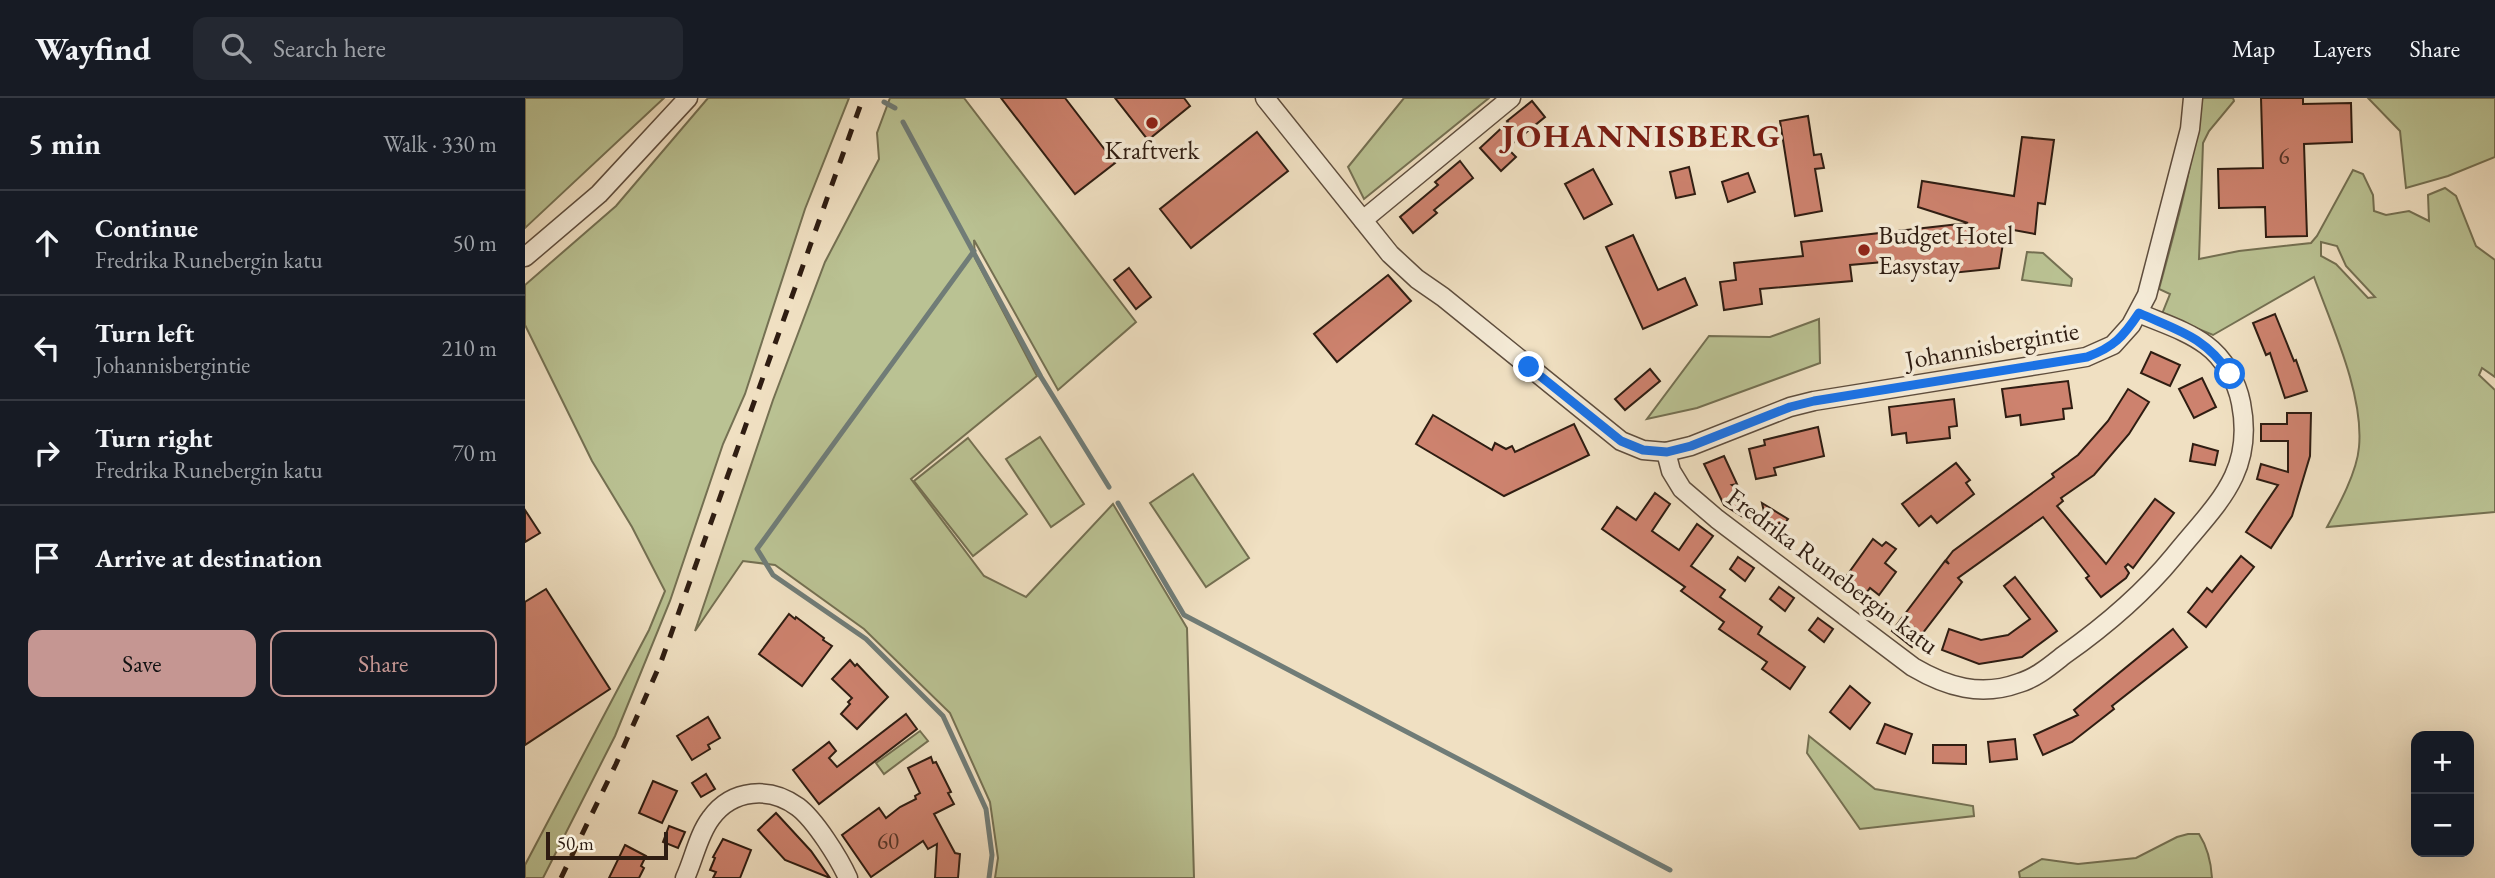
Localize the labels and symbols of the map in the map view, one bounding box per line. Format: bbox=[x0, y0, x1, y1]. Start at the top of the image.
district label: JOHANNISBERG bbox=[1499, 114, 1782, 157]
marker: Kraftverk bbox=[1144, 115, 1160, 131]
place label: Kraftverk bbox=[1105, 133, 1200, 167]
house number: 6 bbox=[2278, 141, 2290, 171]
place label: Budget Hotel Easystay bbox=[1878, 218, 2013, 282]
marker: Budget Hotel Easystay bbox=[1856, 242, 1872, 258]
street label: Johannisbergintie bbox=[1901, 313, 2081, 377]
route end bbox=[1513, 351, 1544, 382]
route start bbox=[2214, 358, 2245, 389]
street label: Fredrika Runebergin katu bbox=[1720, 480, 1946, 662]
house number: 60 bbox=[877, 826, 899, 856]
scale bar bbox=[546, 829, 669, 861]

